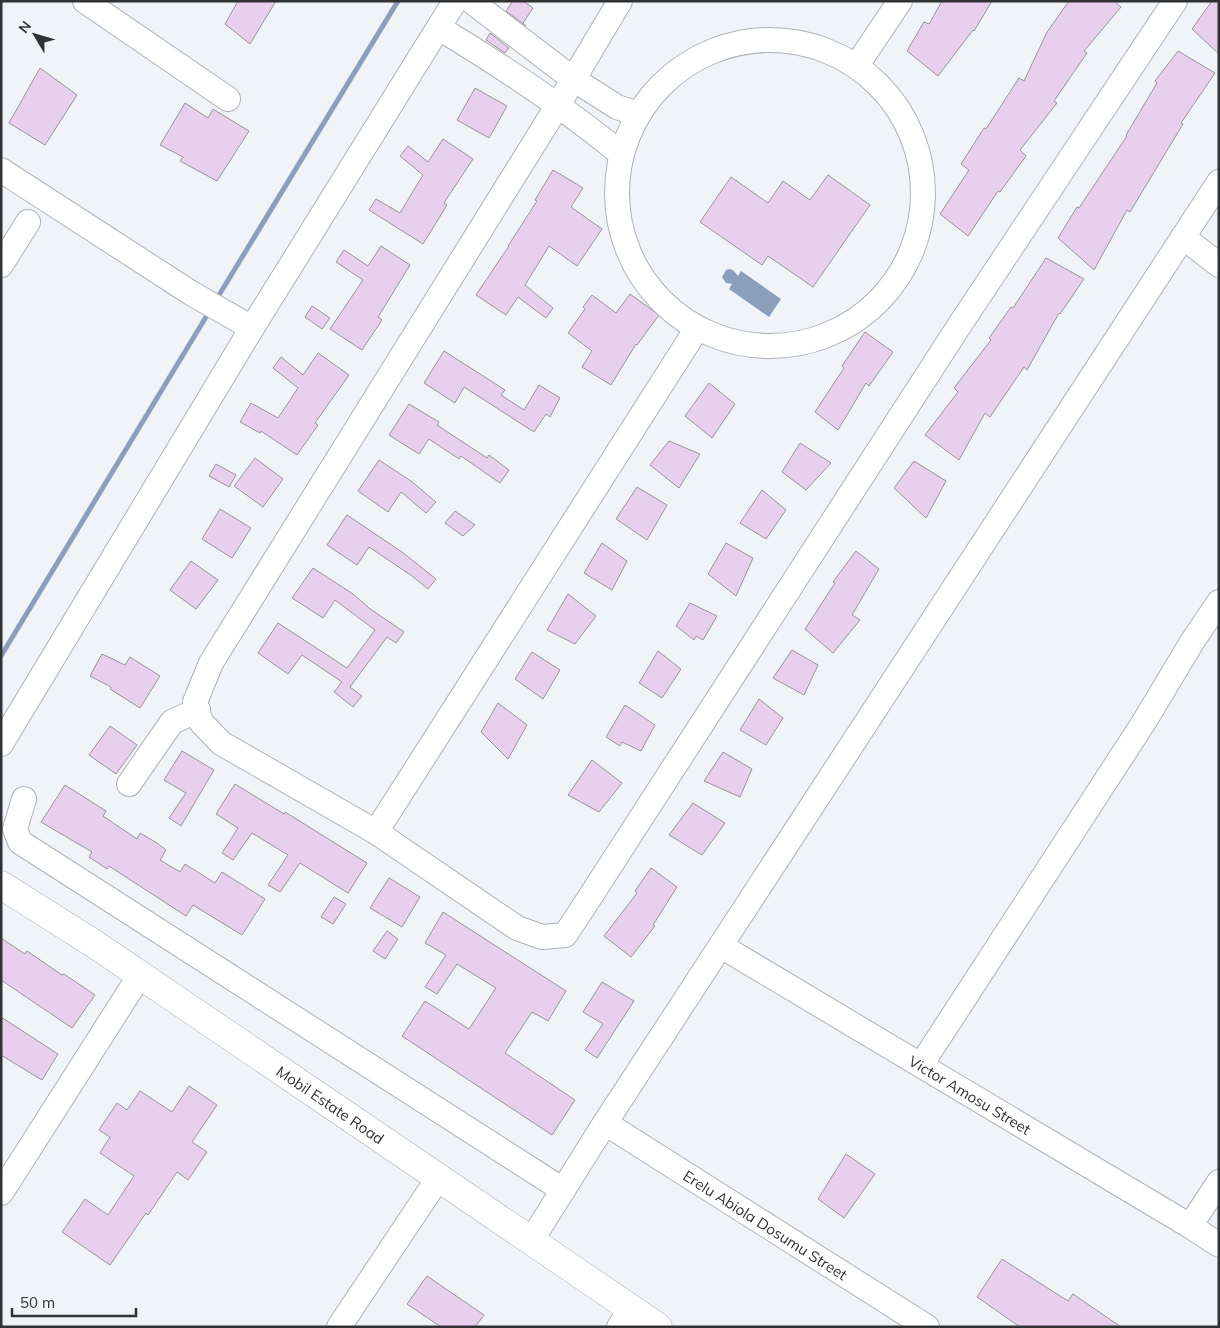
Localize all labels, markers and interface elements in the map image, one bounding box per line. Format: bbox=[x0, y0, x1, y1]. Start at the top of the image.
north arrow bbox=[10, 10, 60, 60]
text: N bbox=[14, 17, 35, 37]
street label: Victor Amosu Street bbox=[905, 1051, 1035, 1138]
street label: Mobil Estate Road bbox=[273, 1061, 388, 1148]
street label: Erelu Abiola Dosumu Street bbox=[680, 1166, 851, 1284]
scale bar bbox=[12, 1286, 136, 1318]
text: 50 m bbox=[20, 1293, 55, 1312]

